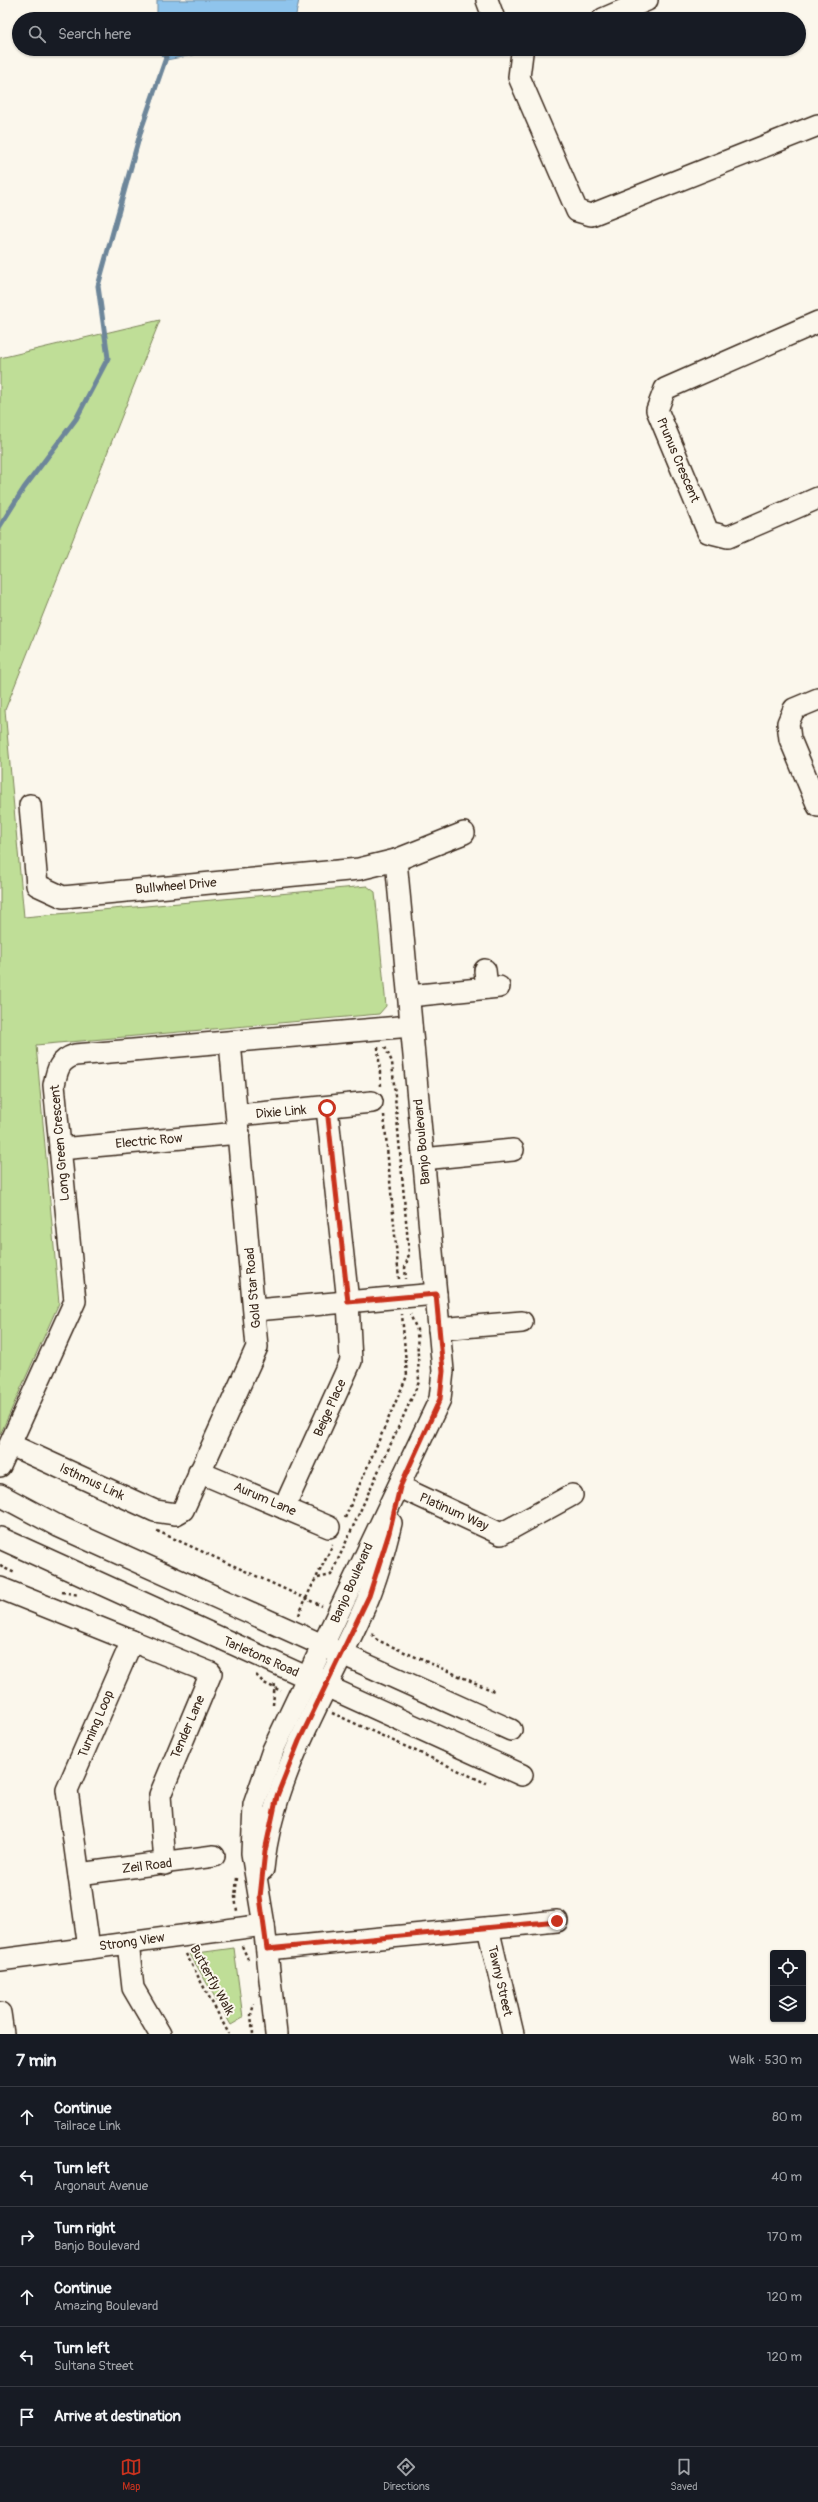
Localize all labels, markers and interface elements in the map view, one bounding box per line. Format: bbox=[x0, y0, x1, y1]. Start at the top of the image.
search box bbox=[12, 12, 806, 56]
icon: search bbox=[26, 23, 48, 45]
text: Search here bbox=[58, 25, 131, 44]
street label: Prunus Crescent bbox=[653, 415, 703, 505]
street label: Bullwheel Drive bbox=[135, 874, 218, 898]
street label: Long Green Crescent bbox=[47, 1084, 73, 1202]
street label: Banjo Boulevard bbox=[410, 1098, 434, 1186]
route start bbox=[318, 1099, 336, 1117]
street label: Dixie Link bbox=[255, 1102, 308, 1122]
street label: Electric Row bbox=[115, 1130, 184, 1152]
street label: Gold Star Road bbox=[241, 1247, 265, 1329]
street label: Beige Place bbox=[310, 1376, 350, 1439]
street label: Isthmus Link bbox=[57, 1460, 128, 1504]
street label: Aurum Lane bbox=[231, 1479, 299, 1520]
street label: Platinum Way bbox=[417, 1490, 491, 1535]
street label: Banjo Boulevard bbox=[327, 1540, 377, 1626]
street label: Tarletons Road bbox=[221, 1633, 301, 1681]
street label: Turning Loop bbox=[75, 1688, 117, 1760]
street label: Tender Lane bbox=[168, 1692, 209, 1761]
street label: Zeil Road bbox=[121, 1855, 173, 1877]
route end bbox=[548, 1912, 566, 1930]
street label: Strong View bbox=[98, 1929, 166, 1955]
street label: Butterfly Walk bbox=[186, 1942, 238, 2018]
street label: Tawny Street bbox=[484, 1944, 516, 2019]
map controls bbox=[770, 1950, 806, 2022]
button: locate bbox=[770, 1950, 806, 1986]
button: layers bbox=[770, 1986, 806, 2022]
text: 7 min bbox=[16, 2050, 56, 2071]
text: Walk · 530 m bbox=[729, 2052, 802, 2068]
text: Continue bbox=[54, 2099, 112, 2118]
icon: ahead bbox=[16, 2106, 38, 2128]
text: 80 m bbox=[772, 2109, 802, 2125]
text: Tailrace Link bbox=[54, 2118, 121, 2134]
text: Turn left bbox=[54, 2159, 110, 2178]
icon: left bbox=[16, 2166, 38, 2188]
text: 40 m bbox=[771, 2169, 802, 2185]
text: Argonaut Avenue bbox=[54, 2178, 148, 2194]
text: Turn right bbox=[54, 2219, 115, 2238]
icon: right bbox=[16, 2226, 38, 2248]
text: 170 m bbox=[767, 2229, 802, 2245]
text: Banjo Boulevard bbox=[54, 2238, 140, 2254]
text: Continue bbox=[54, 2279, 112, 2298]
icon: ahead bbox=[16, 2286, 38, 2308]
text: 120 m bbox=[766, 2289, 802, 2305]
text: Amazing Boulevard bbox=[54, 2298, 158, 2314]
text: Turn left bbox=[54, 2339, 110, 2358]
icon: left bbox=[16, 2346, 38, 2368]
text: 120 m bbox=[766, 2349, 802, 2365]
text: Sultana Street bbox=[54, 2358, 134, 2374]
icon: arrive bbox=[16, 2406, 38, 2428]
text: Arrive at destination bbox=[54, 2407, 181, 2426]
tab: Map bbox=[120, 2456, 142, 2493]
tab: Directions bbox=[383, 2456, 430, 2493]
tab: Saved bbox=[670, 2456, 698, 2493]

